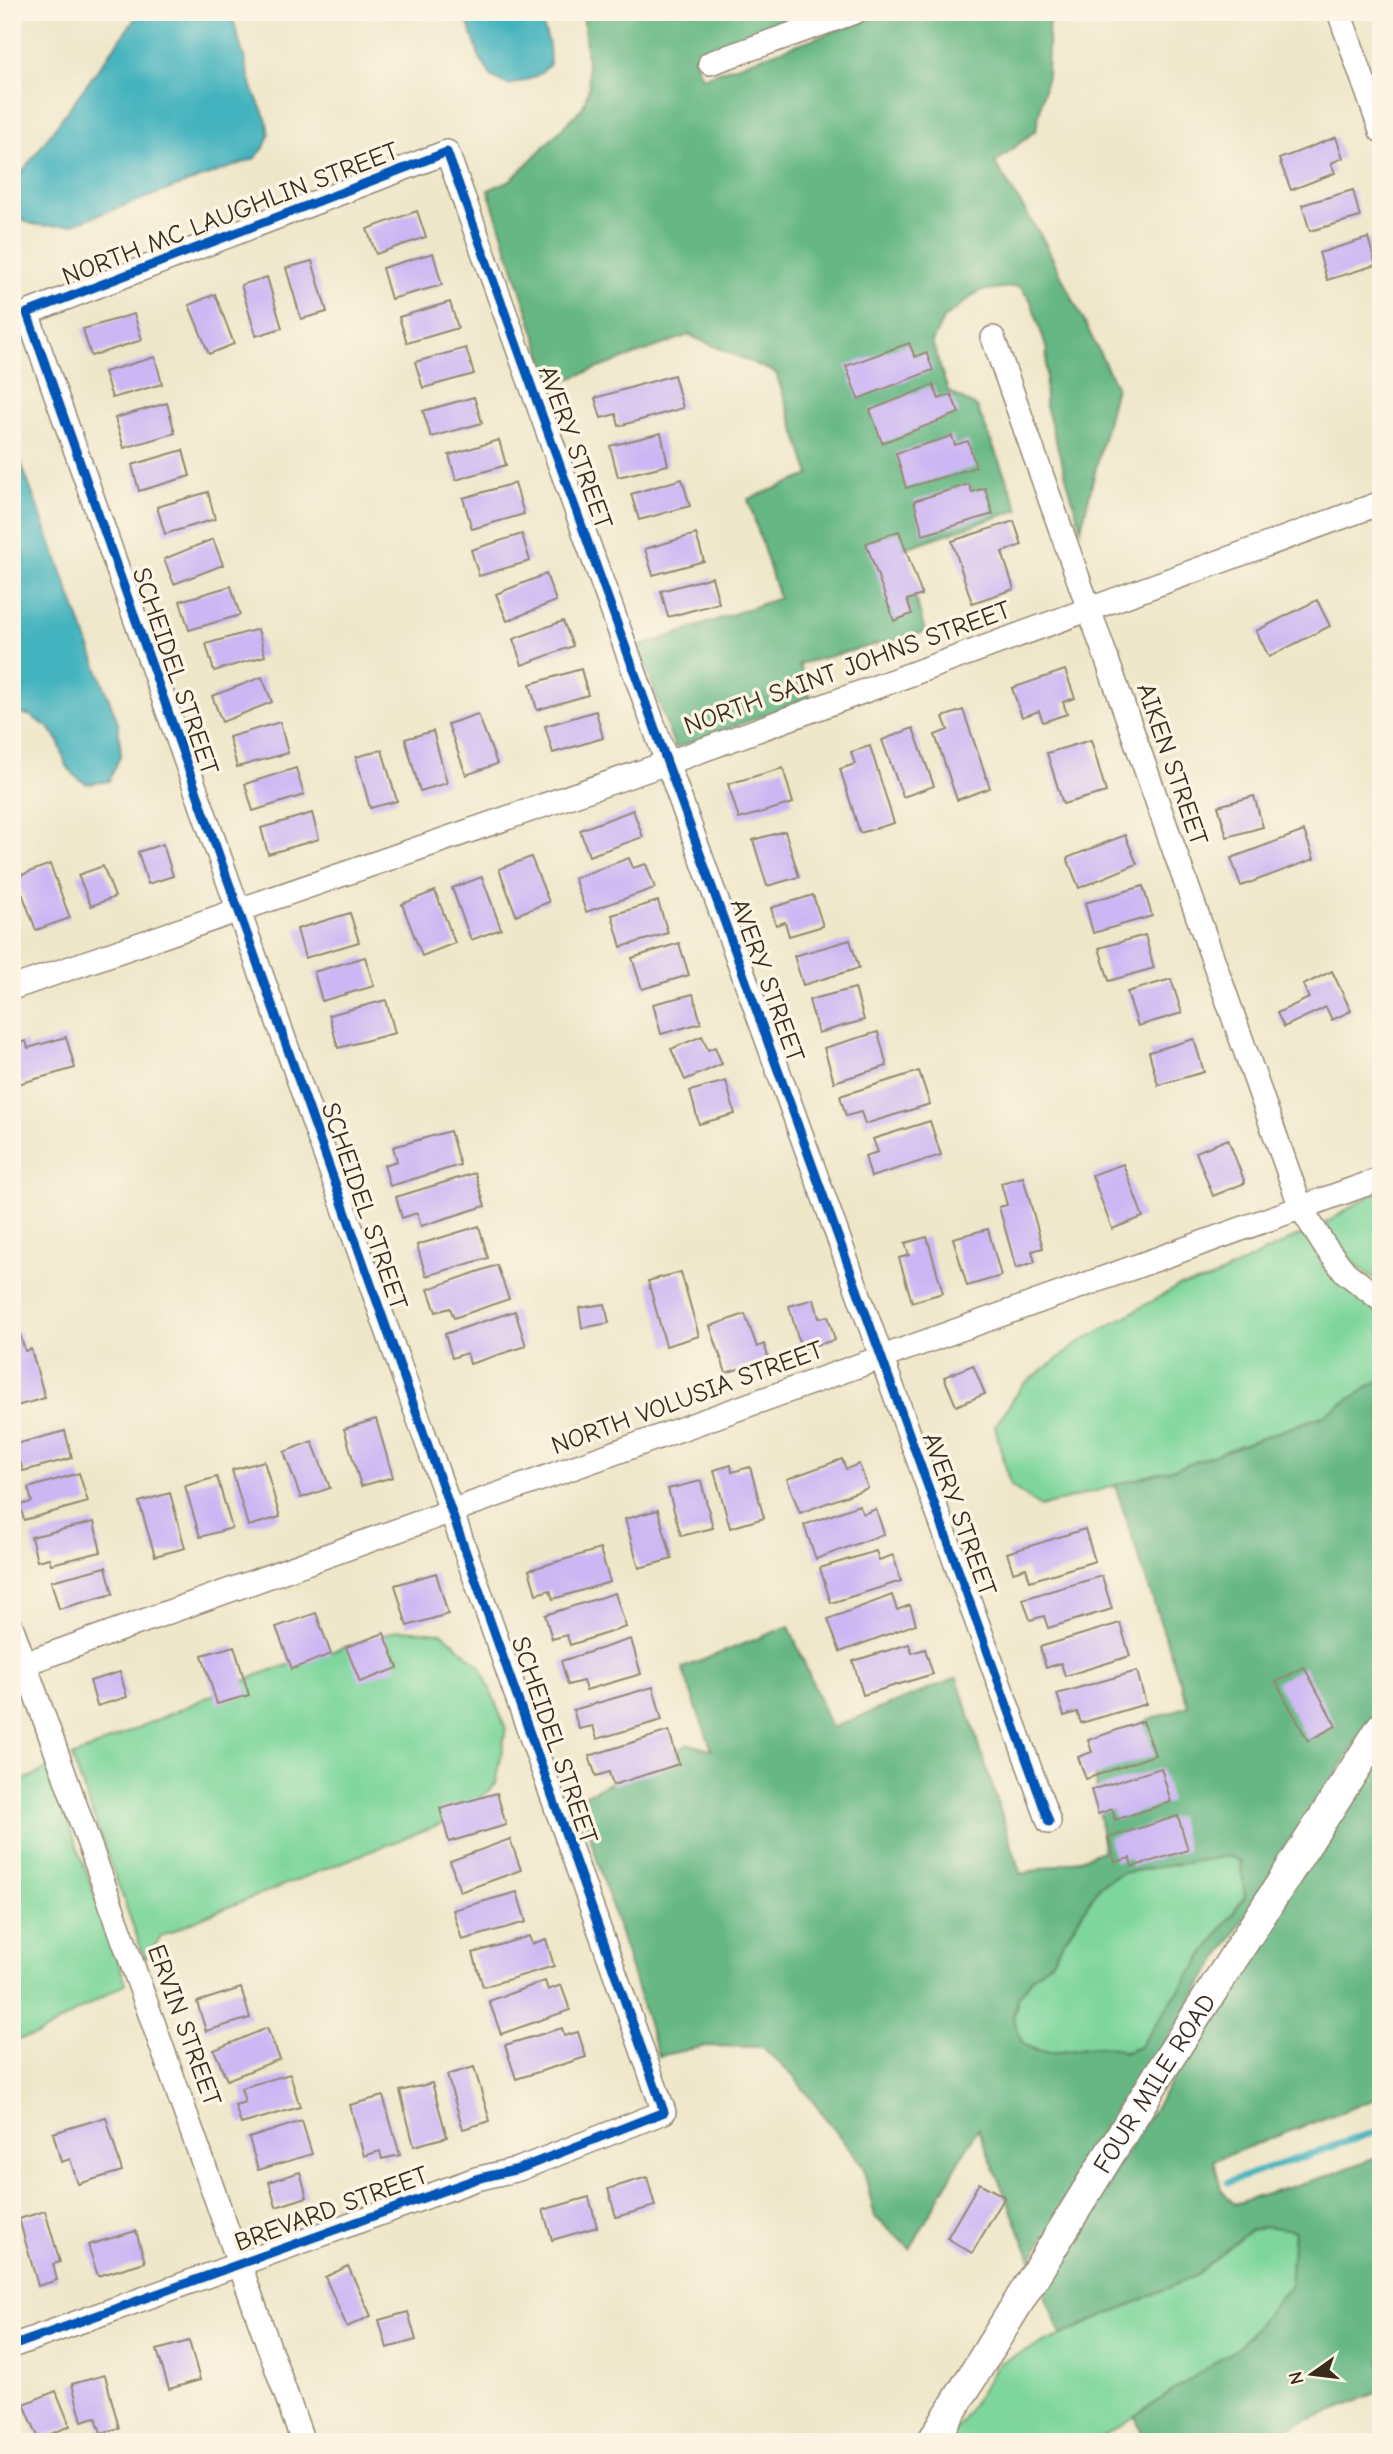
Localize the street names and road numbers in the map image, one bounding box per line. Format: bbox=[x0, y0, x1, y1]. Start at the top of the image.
street label: NORTH MC LAUGHLIN STREET bbox=[58, 136, 403, 292]
street label: AVERY STREET bbox=[532, 362, 619, 533]
street label: SCHEIDEL STREET bbox=[126, 564, 225, 779]
street label: NORTH SAINT JOHNS STREET bbox=[680, 595, 1015, 741]
street label: AIKEN STREET bbox=[1130, 679, 1214, 850]
street label: AVERY STREET bbox=[724, 895, 811, 1066]
street label: SCHEIDEL STREET bbox=[315, 1099, 414, 1314]
street label: NORTH VOLUSIA STREET bbox=[547, 1335, 828, 1461]
street label: AVERY STREET bbox=[916, 1429, 1003, 1600]
street label: SCHEIDEL STREET bbox=[505, 1633, 604, 1848]
street label: ERVIN STREET bbox=[141, 1941, 227, 2110]
street label: FOUR MILE ROAD bbox=[1087, 1988, 1222, 2179]
street label: BREVARD STREET bbox=[231, 2160, 433, 2258]

